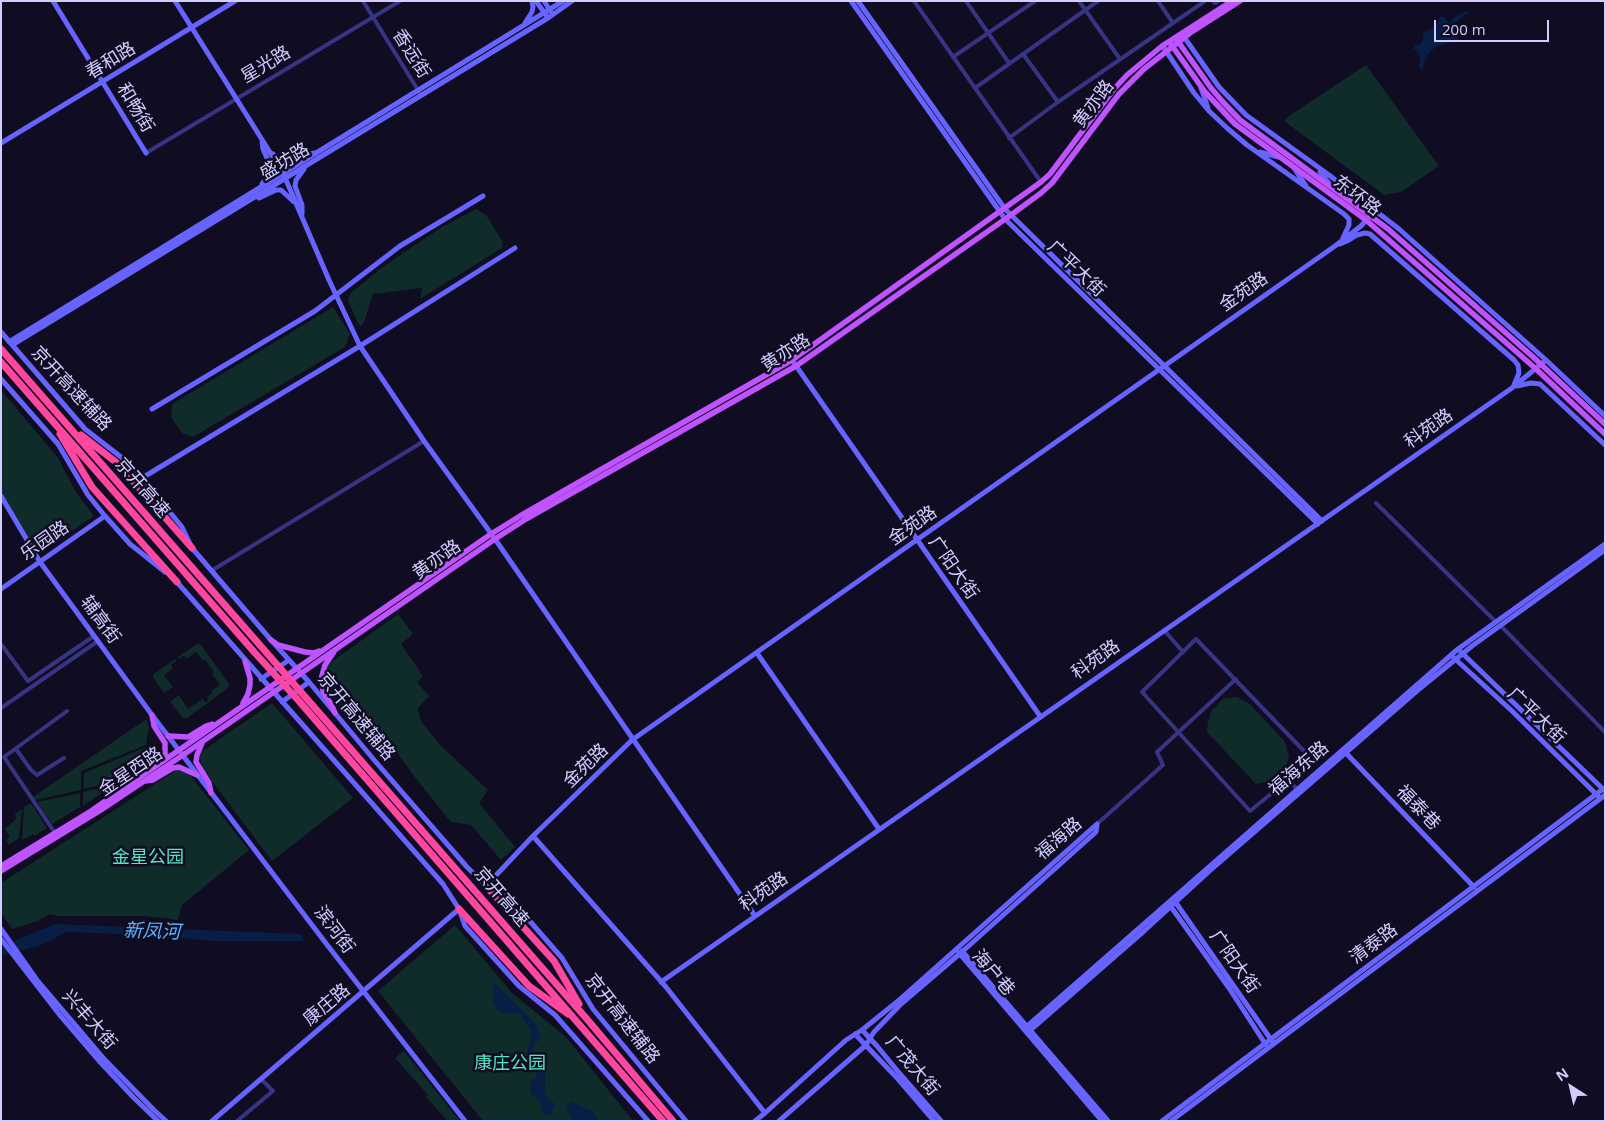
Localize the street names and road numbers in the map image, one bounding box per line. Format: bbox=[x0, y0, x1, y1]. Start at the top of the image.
street label: 香远街 bbox=[388, 25, 434, 83]
street label: 春和路 bbox=[82, 38, 140, 84]
street label: 星光路 bbox=[237, 42, 295, 88]
street label: 黄亦路 bbox=[1069, 76, 1119, 132]
street label: 和畅街 bbox=[112, 79, 158, 137]
street label: 盛坊路 bbox=[256, 139, 314, 185]
street label: 东环路 bbox=[1329, 171, 1385, 221]
street label: 广平大街 bbox=[1043, 236, 1109, 302]
street label: 金苑路 bbox=[1216, 268, 1272, 316]
street label: 黄亦路 bbox=[757, 330, 815, 376]
street label: 京开高速辅路 bbox=[26, 342, 116, 436]
street label: 科苑路 bbox=[1401, 405, 1457, 453]
street label: 京开高速 bbox=[110, 454, 174, 522]
street label: 金苑路 bbox=[885, 502, 941, 550]
street label: 乐园路 bbox=[17, 517, 73, 565]
street label: 广阳大街 bbox=[924, 532, 982, 604]
street label: 黄亦路 bbox=[409, 536, 465, 584]
street label: 辅高街 bbox=[75, 592, 125, 648]
street label: 科苑路 bbox=[1068, 636, 1124, 684]
street label: 京开高速辅路 bbox=[313, 669, 399, 765]
street label: 广平大街 bbox=[1503, 683, 1569, 749]
street label: 福海东路 bbox=[1265, 737, 1333, 801]
street label: 金苑路 bbox=[559, 739, 613, 793]
street label: 金星西路 bbox=[95, 743, 167, 801]
street label: 福泰巷 bbox=[1391, 781, 1445, 835]
street label: 福海路 bbox=[1032, 813, 1086, 865]
street label: 京开高速 bbox=[469, 863, 533, 931]
street label: 科苑路 bbox=[736, 868, 792, 916]
street label: 滨河街 bbox=[309, 902, 359, 958]
street label: 清泰路 bbox=[1346, 919, 1402, 969]
street label: 广阳大街 bbox=[1205, 926, 1263, 998]
street label: 海户巷 bbox=[967, 946, 1019, 1000]
street label: 京开高速辅路 bbox=[580, 970, 664, 1068]
street label: 康庄路 bbox=[299, 979, 355, 1031]
street label: 兴丰大街 bbox=[57, 986, 121, 1054]
street label: 广茂大街 bbox=[881, 1031, 943, 1101]

